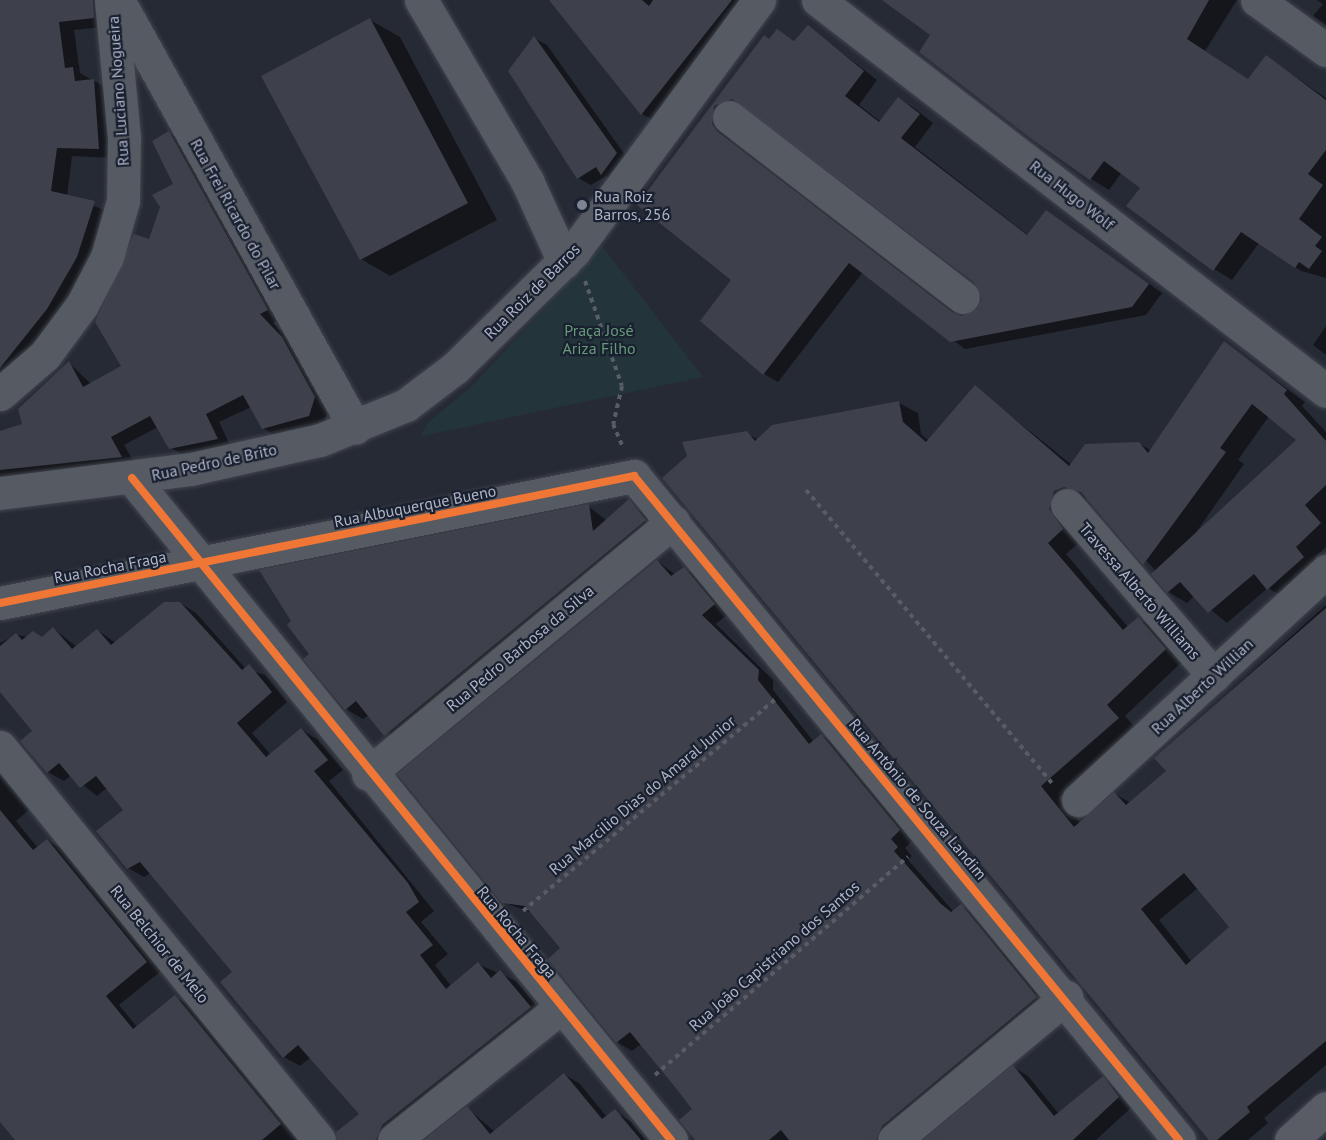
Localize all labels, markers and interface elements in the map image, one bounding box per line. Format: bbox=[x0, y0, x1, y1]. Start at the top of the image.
street label: Rua Luciano Nogueira bbox=[103, 15, 133, 167]
street label: Rua Frei Ricardo do Pilar bbox=[187, 135, 285, 293]
street label: Rua Hugo Wolf bbox=[1026, 156, 1118, 234]
place label: Rua Roiz Barros, 256 bbox=[594, 186, 672, 224]
marker: Rua Roiz Barros, 256 bbox=[575, 198, 589, 212]
street label: Rua Roiz de Barros bbox=[480, 239, 584, 343]
park label: Praça José Ariza Filho bbox=[562, 320, 636, 358]
street label: Rua Pedro de Brito bbox=[150, 439, 278, 485]
street label: Rua Albuquerque Bueno bbox=[332, 481, 498, 531]
street label: Travessa Alberto Williams bbox=[1075, 518, 1205, 664]
street label: Rua Rocha Fraga bbox=[52, 547, 168, 587]
street label: Rua Pedro Barbosa da Silva bbox=[442, 581, 598, 715]
street label: Rua Alberto Willian bbox=[1147, 634, 1257, 738]
street label: Rua Marcilio Dias do Amaral Junior bbox=[545, 711, 739, 879]
street label: Rua Antônio de Souza Landim bbox=[845, 714, 991, 884]
street label: Rua João Capistriano dos Santos bbox=[685, 877, 863, 1035]
street label: Rua Belchior de Melo bbox=[107, 881, 213, 1007]
street label: Rua Rocha Fraga bbox=[473, 882, 561, 982]

